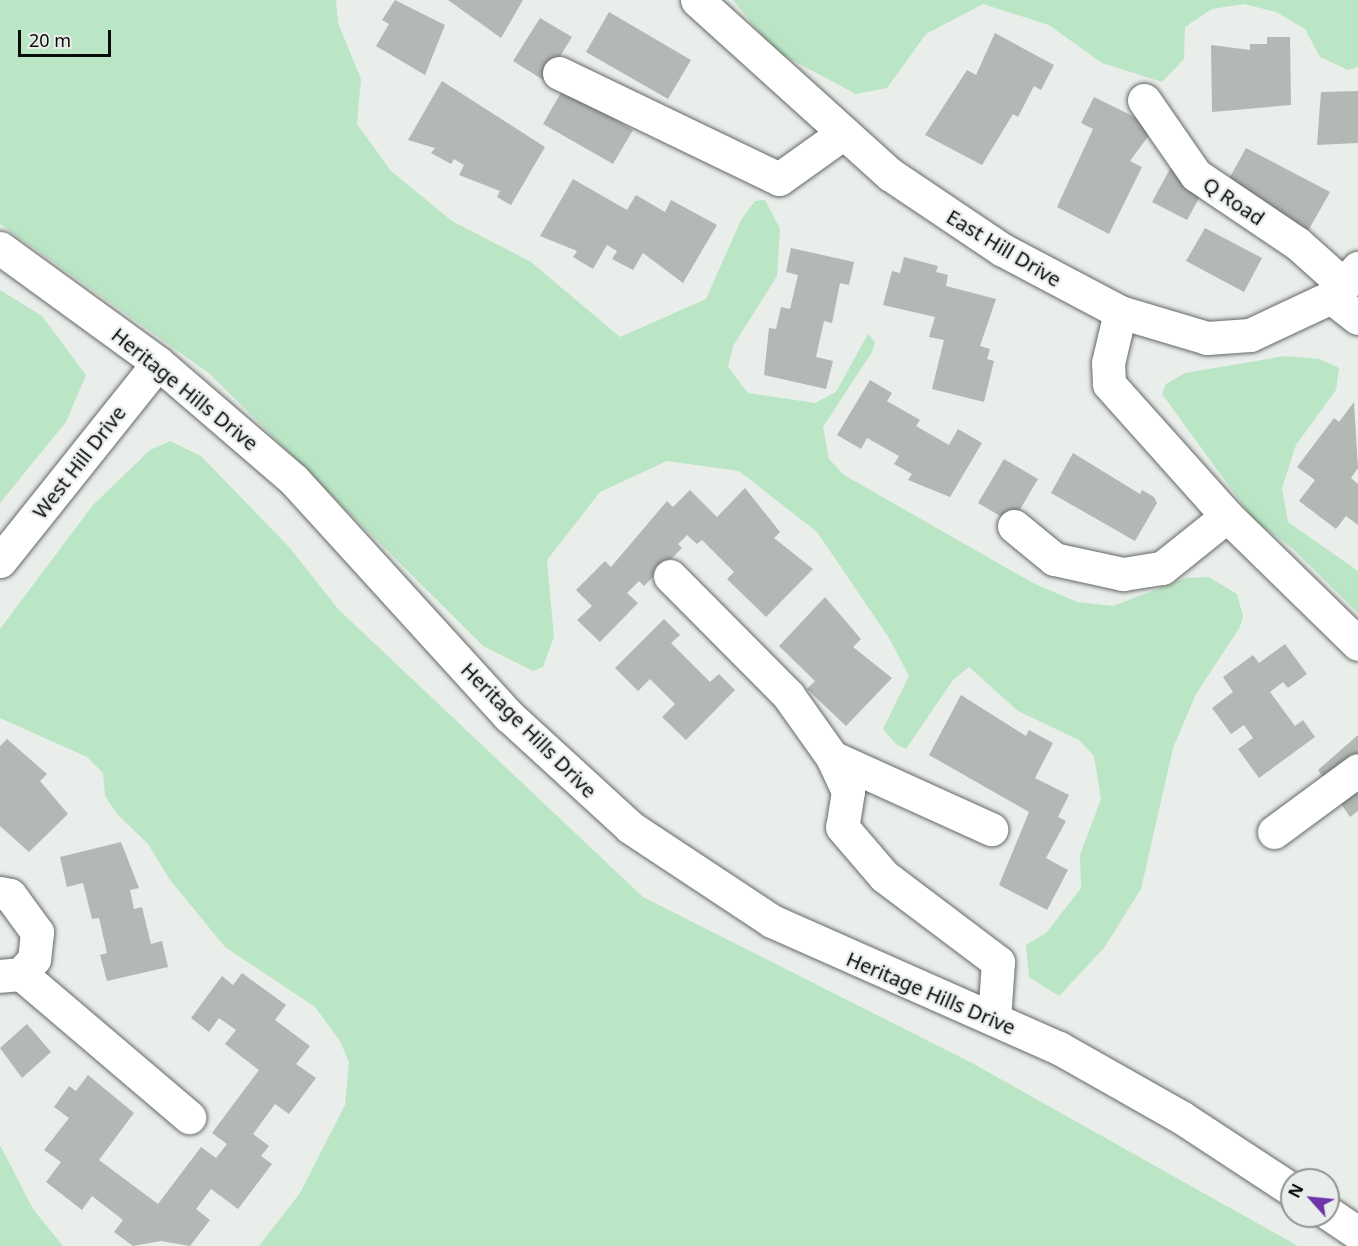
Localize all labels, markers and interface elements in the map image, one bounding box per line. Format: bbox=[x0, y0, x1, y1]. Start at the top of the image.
scale bar bbox=[21, 18, 114, 56]
text: 20 m bbox=[29, 28, 71, 52]
street label: Q Road bbox=[1199, 172, 1269, 230]
street label: East Hill Drive bbox=[942, 204, 1066, 292]
street label: Heritage Hills Drive bbox=[107, 323, 263, 455]
street label: West Hill Drive bbox=[28, 401, 130, 523]
street label: Heritage Hills Drive bbox=[456, 657, 602, 803]
street label: Heritage Hills Drive bbox=[843, 947, 1019, 1039]
north arrow bbox=[1280, 1168, 1340, 1228]
text: N bbox=[1283, 1180, 1308, 1202]

